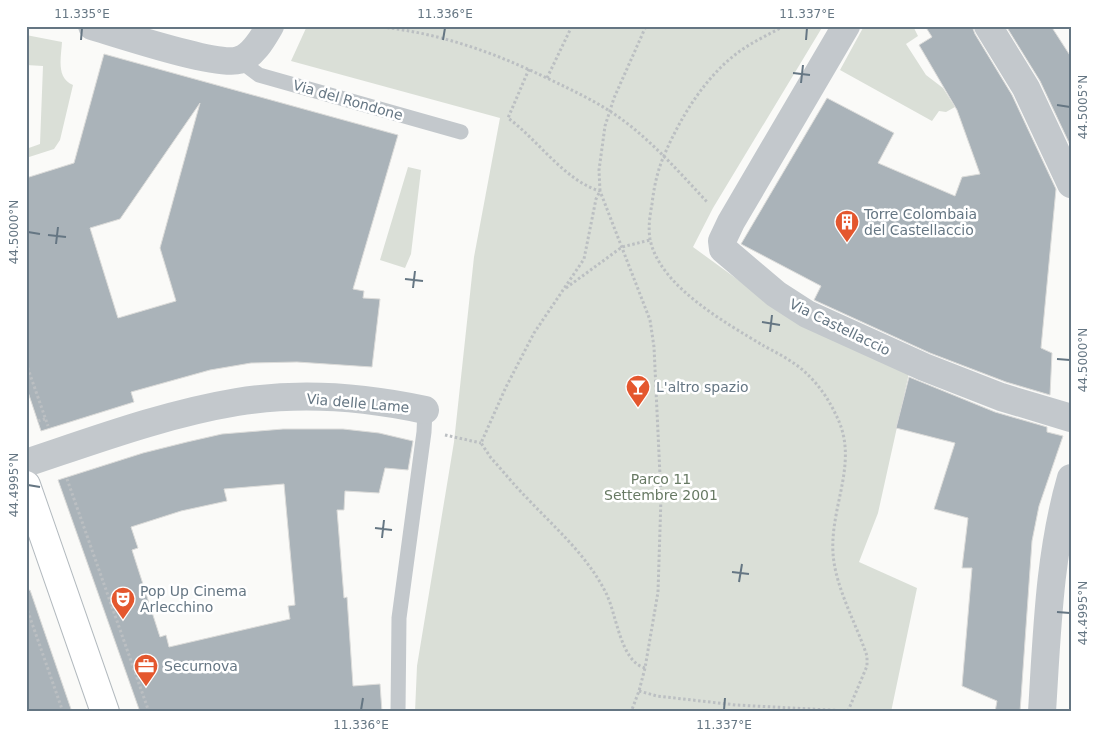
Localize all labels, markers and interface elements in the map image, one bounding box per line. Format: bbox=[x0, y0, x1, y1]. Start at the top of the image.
text: 11.335°E bbox=[54, 7, 110, 21]
text: 11.336°E bbox=[417, 7, 473, 21]
text: 11.337°E bbox=[779, 7, 835, 21]
text: 44.5005°N bbox=[1076, 75, 1090, 139]
street label: Via del Rondone bbox=[291, 77, 405, 123]
text: 44.5000°N bbox=[7, 200, 21, 264]
place label: Torre Colombaia del Castellaccio bbox=[863, 206, 977, 238]
building icon: Torre Colombaia del Castellaccio bbox=[834, 209, 860, 243]
street label: Via Castellaccio bbox=[787, 296, 893, 358]
text: 44.5000°N bbox=[1076, 328, 1090, 392]
bar icon: L'altro spazio bbox=[625, 374, 651, 408]
place label: L'altro spazio bbox=[656, 379, 749, 395]
street label: Via delle Lame bbox=[306, 391, 410, 415]
text: 44.4995°N bbox=[7, 453, 21, 517]
park label: Parco 11 Settembre 2001 bbox=[604, 471, 718, 503]
text: 44.4995°N bbox=[1076, 581, 1090, 645]
place label: Pop Up Cinema Arlecchino bbox=[140, 583, 247, 615]
theatre icon: Pop Up Cinema Arlecchino bbox=[110, 586, 136, 620]
office icon: Securnova bbox=[133, 653, 159, 687]
place label: Securnova bbox=[164, 658, 238, 674]
text: 11.336°E bbox=[333, 718, 389, 732]
text: 11.337°E bbox=[696, 718, 752, 732]

